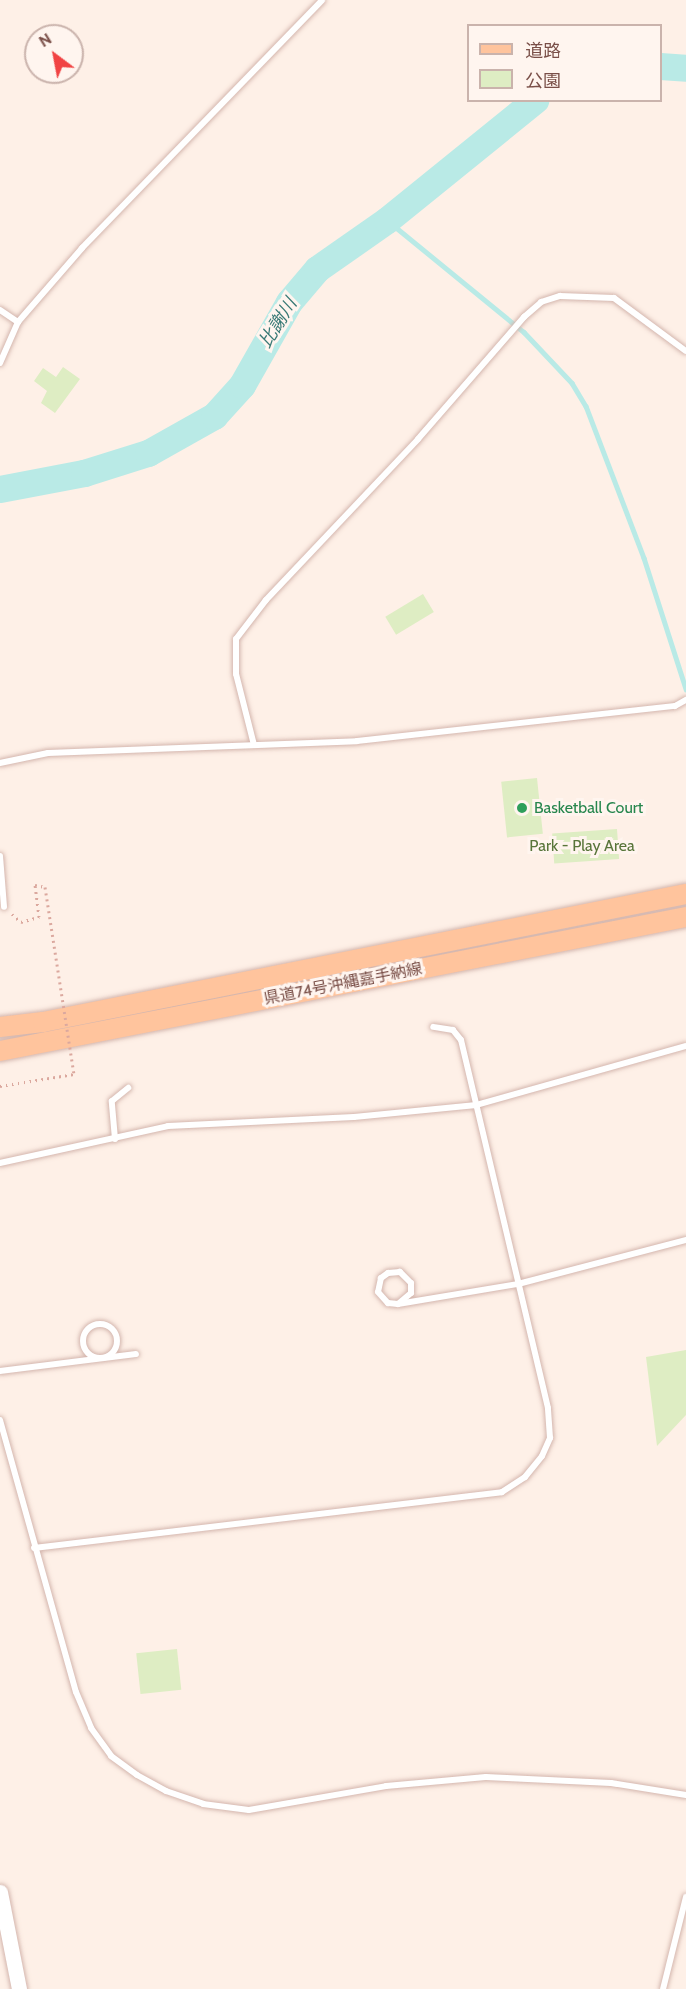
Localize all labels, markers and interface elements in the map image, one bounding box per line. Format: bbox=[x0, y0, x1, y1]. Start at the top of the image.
north arrow bbox=[24, 24, 84, 84]
legend bbox=[467, 24, 662, 102]
text: N bbox=[35, 29, 55, 51]
text: 道路 bbox=[525, 40, 561, 62]
text: 公園 bbox=[525, 70, 561, 92]
water label: 比謝川 bbox=[255, 294, 301, 352]
place label: Basketball Court bbox=[534, 798, 643, 818]
marker: Basketball Court bbox=[515, 801, 529, 815]
park label: Park - Play Area bbox=[529, 836, 635, 856]
street label: 県道74号沖縄嘉手納線 bbox=[262, 959, 424, 1009]

